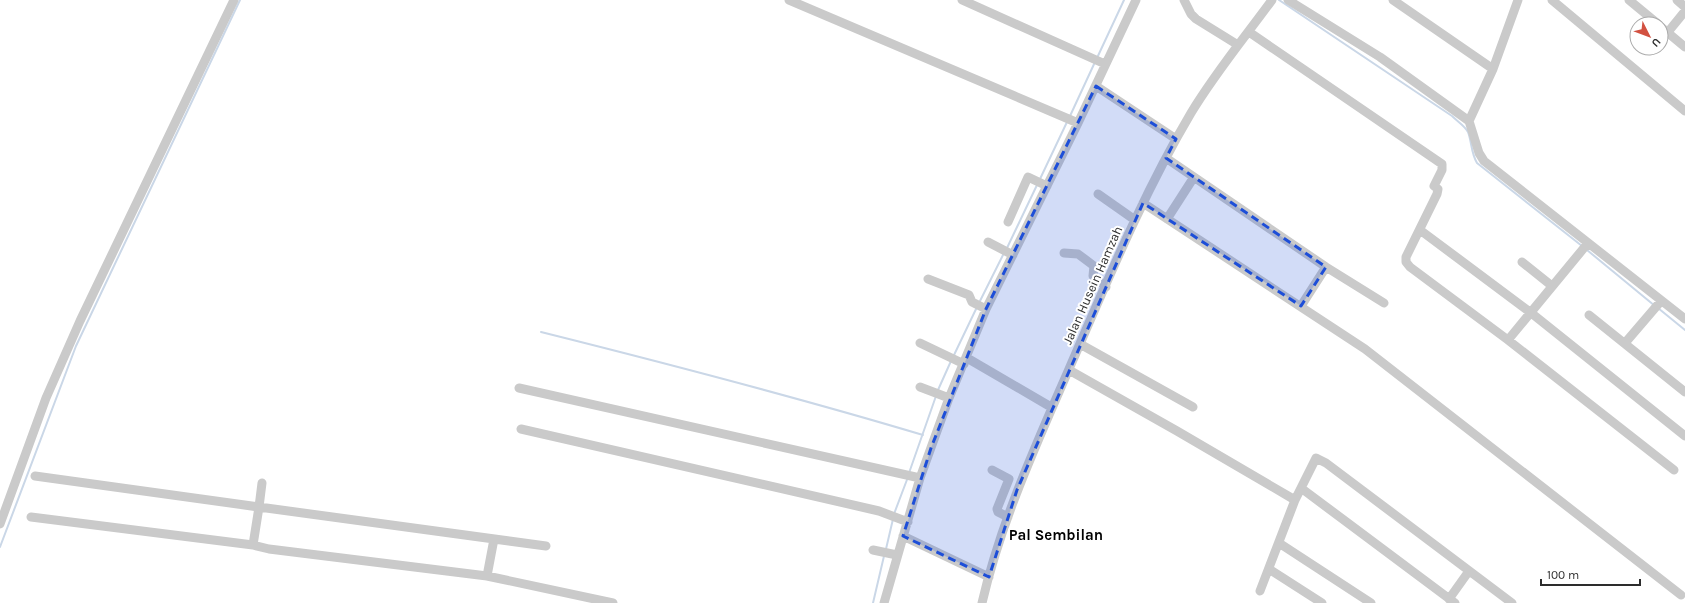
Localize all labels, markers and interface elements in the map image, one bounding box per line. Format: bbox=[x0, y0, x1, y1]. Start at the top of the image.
north arrow bbox=[1629, 16, 1669, 56]
text: U bbox=[1649, 35, 1663, 50]
street label: Jalan Husein Hamzah bbox=[1060, 224, 1125, 347]
district label: Pal Sembilan bbox=[1009, 526, 1103, 544]
scale bar bbox=[1541, 561, 1640, 587]
text: 100 m bbox=[1547, 568, 1579, 582]

